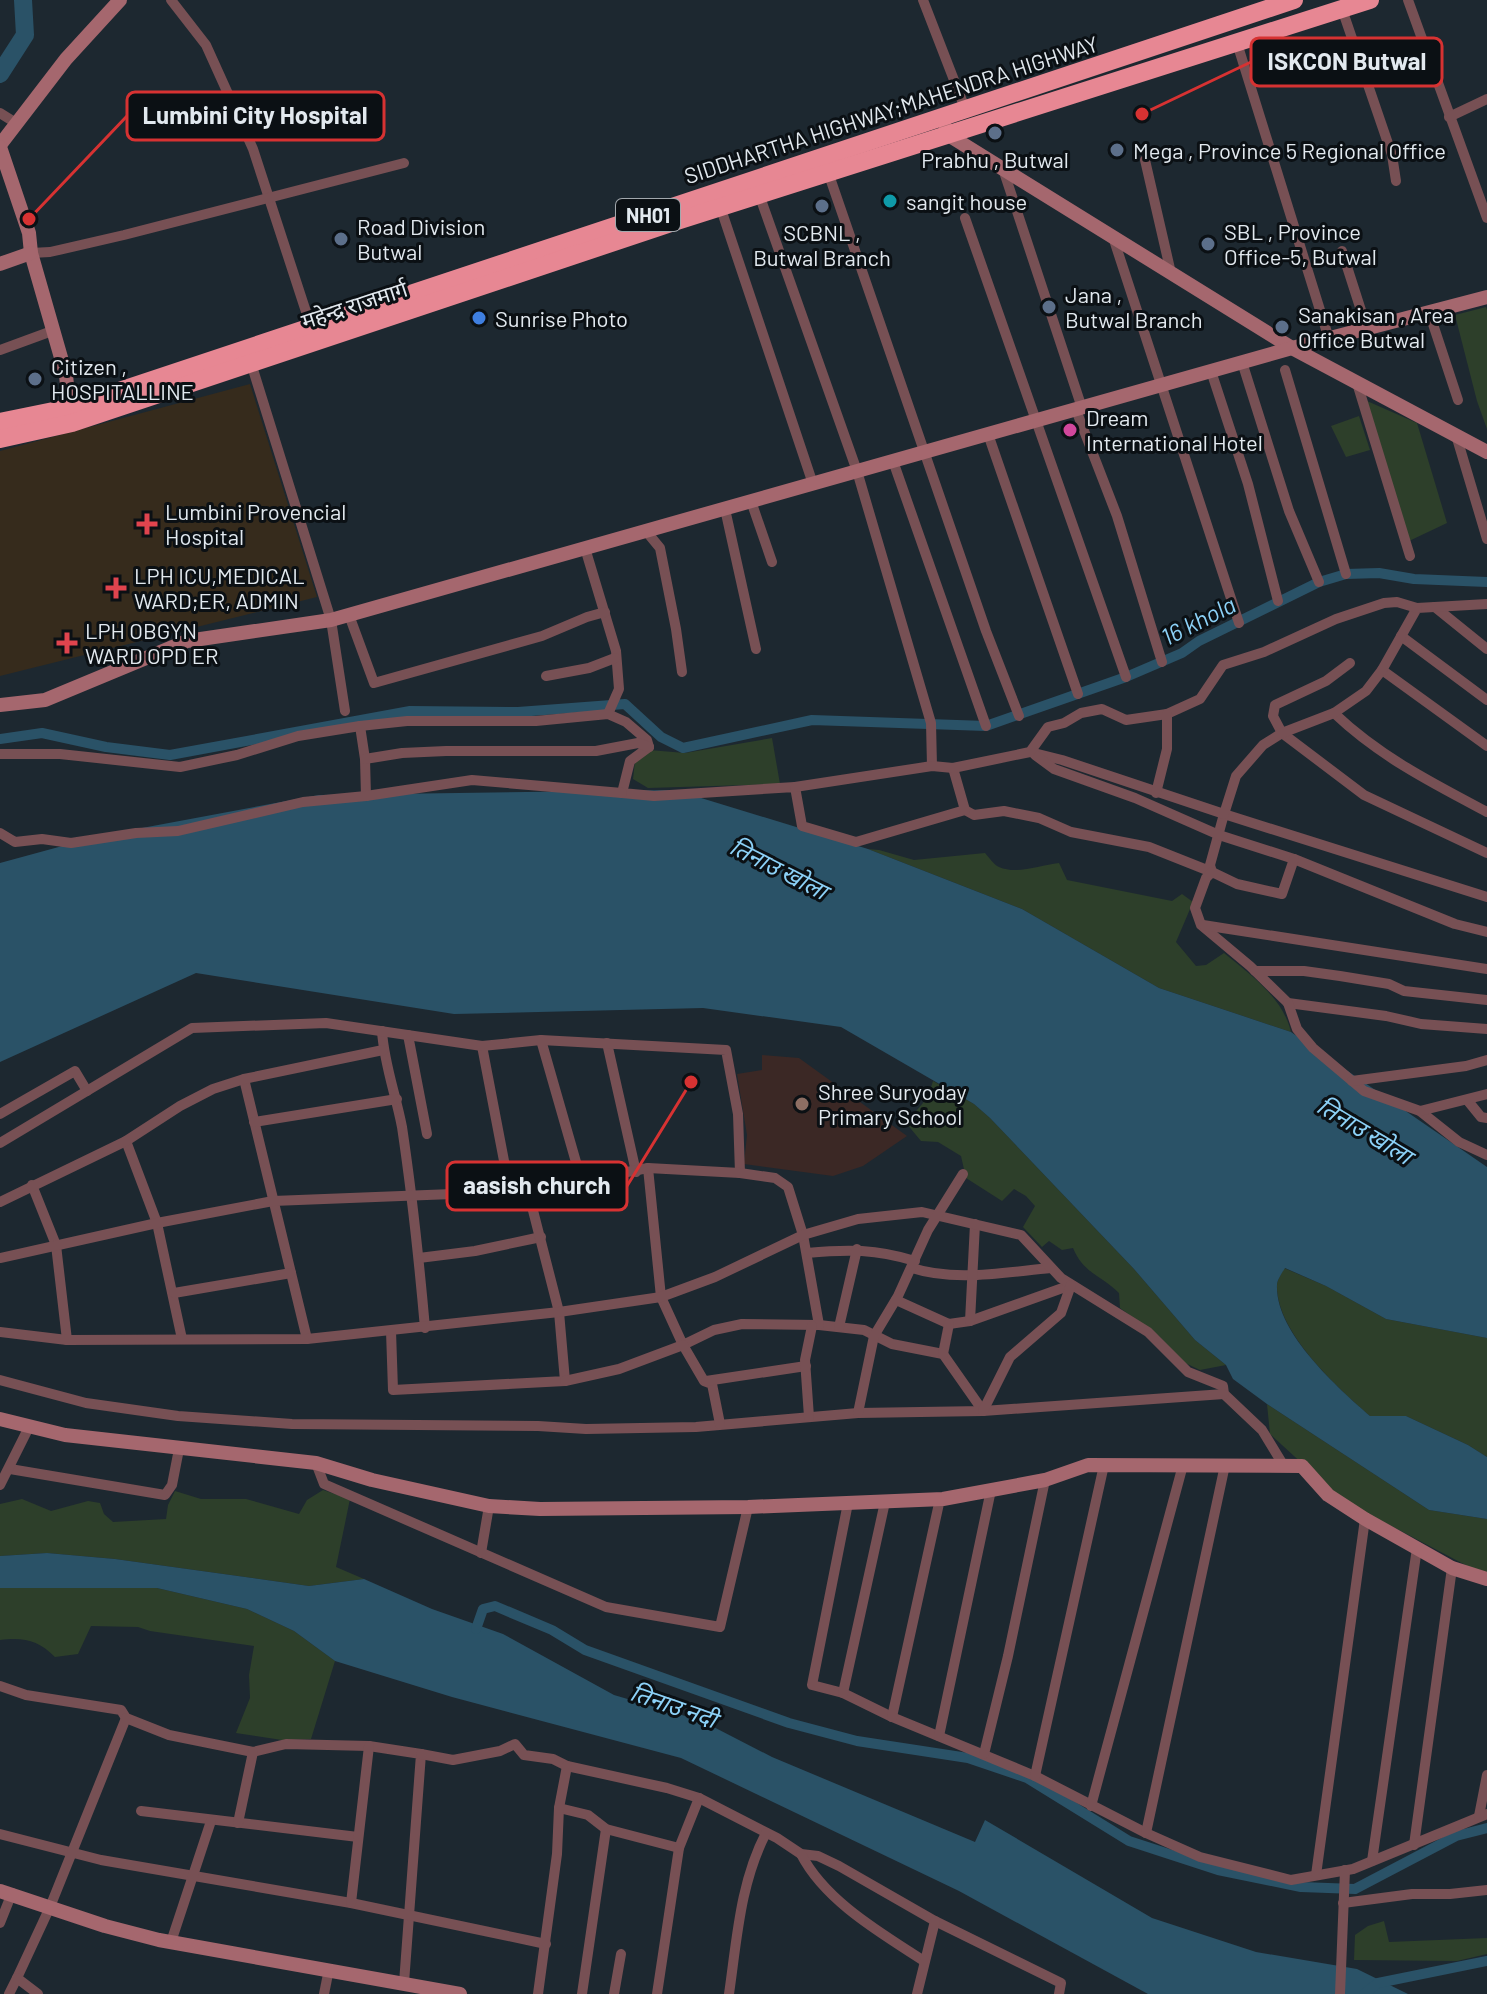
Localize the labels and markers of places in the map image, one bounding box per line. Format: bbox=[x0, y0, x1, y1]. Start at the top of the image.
callout: ISKCON Butwal bbox=[1251, 38, 1442, 86]
callout: Lumbini City Hospital bbox=[127, 92, 384, 140]
marker: Prabhu , Butwal bbox=[986, 124, 1004, 142]
place label: Mega , Province 5 Regional Office bbox=[1133, 137, 1446, 163]
marker: Mega , Province 5 Regional Office bbox=[1108, 141, 1126, 159]
place label: Prabhu , Butwal bbox=[921, 146, 1069, 172]
place label: sangit house bbox=[906, 188, 1027, 214]
marker: sangit house bbox=[881, 192, 899, 210]
marker: SCBNL , Butwal Branch bbox=[813, 197, 831, 215]
place label: Road Division Butwal bbox=[357, 213, 485, 264]
place label: SBL , Province Office-5, Butwal bbox=[1224, 218, 1377, 269]
place label: SCBNL , Butwal Branch bbox=[753, 219, 891, 270]
marker: Road Division Butwal bbox=[332, 230, 350, 248]
marker: SBL , Province Office-5, Butwal bbox=[1199, 235, 1217, 253]
place label: Jana , Butwal Branch bbox=[1065, 281, 1203, 332]
marker: Jana , Butwal Branch bbox=[1040, 298, 1058, 316]
place label: Sanakisan , Area Office Butwal bbox=[1298, 301, 1454, 352]
place label: Sunrise Photo bbox=[495, 305, 628, 331]
marker: Sunrise Photo bbox=[470, 309, 488, 327]
marker: Sanakisan , Area Office Butwal bbox=[1273, 318, 1291, 336]
place label: Citizen , HOSPITALLINE bbox=[51, 353, 194, 404]
marker: Citizen , HOSPITALLINE bbox=[26, 370, 44, 388]
place label: Dream International Hotel bbox=[1086, 404, 1263, 455]
marker: Dream International Hotel bbox=[1061, 421, 1079, 439]
place label: Lumbini Provencial Hospital bbox=[165, 498, 346, 549]
marker: Lumbini Provencial Hospital bbox=[136, 513, 158, 535]
place label: LPH ICU,MEDICAL WARD;ER, ADMIN bbox=[134, 562, 305, 613]
marker: LPH ICU,MEDICAL WARD;ER, ADMIN bbox=[105, 577, 127, 599]
place label: LPH OBGYN WARD OPD ER bbox=[85, 617, 219, 668]
marker: LPH OBGYN WARD OPD ER bbox=[56, 632, 78, 654]
place label: Shree Suryoday Primary School bbox=[818, 1078, 967, 1129]
marker: Shree Suryoday Primary School bbox=[793, 1095, 811, 1113]
callout: aasish church bbox=[447, 1162, 627, 1210]

